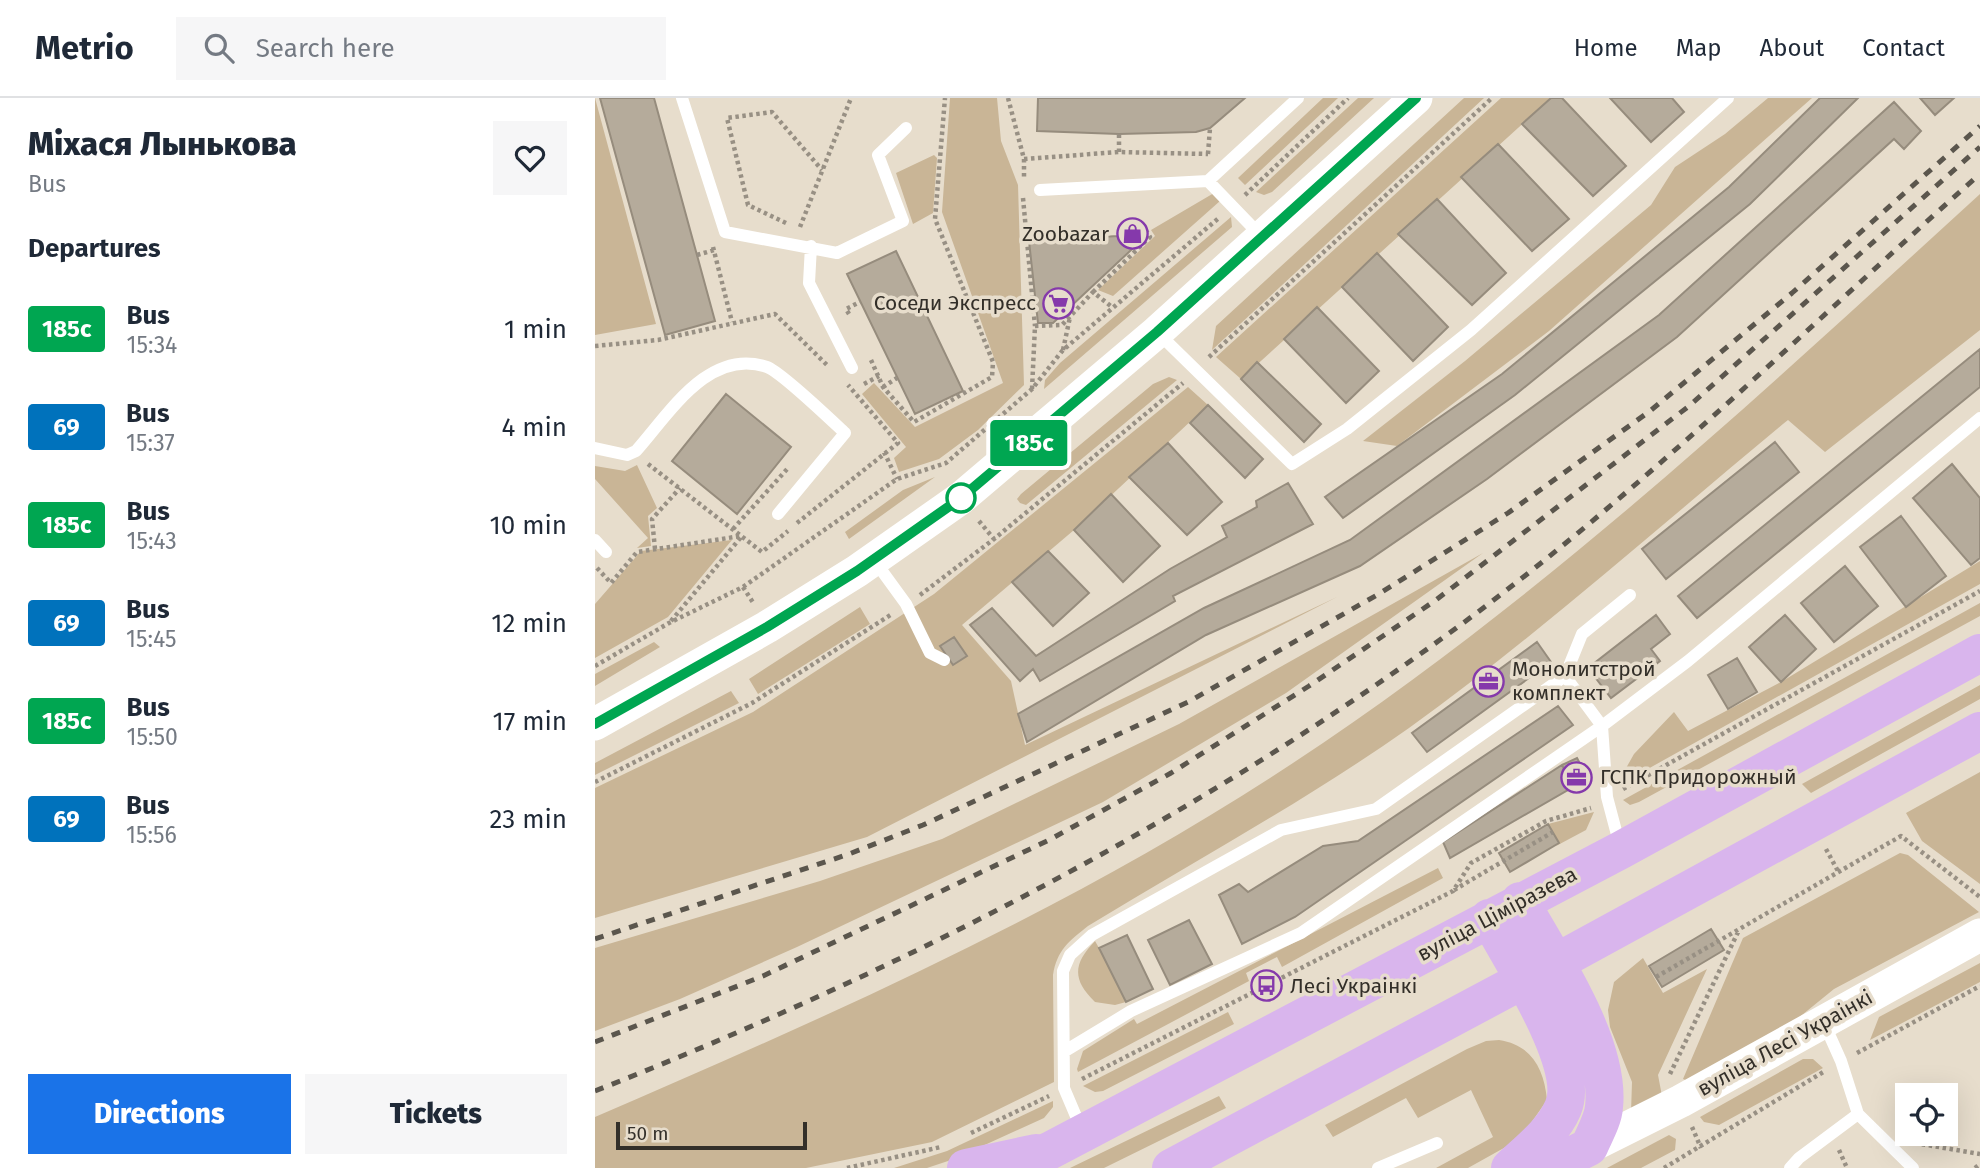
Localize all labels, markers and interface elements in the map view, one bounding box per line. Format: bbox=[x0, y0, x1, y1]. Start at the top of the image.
search box bbox=[176, 17, 666, 80]
text: Metrio bbox=[35, 28, 134, 68]
icon: search bbox=[200, 29, 238, 67]
text: Search here bbox=[256, 33, 395, 64]
text: Home bbox=[1574, 34, 1638, 62]
text: Map bbox=[1676, 34, 1722, 62]
text: About bbox=[1760, 34, 1824, 62]
text: Contact bbox=[1862, 34, 1945, 62]
button: heart bbox=[493, 121, 567, 195]
text: Міхася Лынькова bbox=[28, 124, 297, 164]
text: Bus bbox=[28, 170, 66, 198]
shop icon: Zoobazar bbox=[1115, 217, 1149, 251]
place label: Zoobazar bbox=[1022, 221, 1109, 247]
text: Departures bbox=[28, 233, 161, 264]
supermarket icon: Соседи Экспресс bbox=[1042, 286, 1076, 320]
place label: Соседи Экспресс bbox=[874, 290, 1036, 316]
text: Bus bbox=[126, 300, 170, 331]
text: 1 min bbox=[504, 314, 567, 345]
text: 185с bbox=[42, 315, 91, 343]
text: 15:34 bbox=[126, 331, 177, 359]
text: Bus bbox=[126, 398, 169, 429]
text: 4 min bbox=[501, 412, 567, 443]
text: 69 bbox=[53, 413, 80, 441]
line badge: 185с bbox=[980, 420, 1078, 466]
text: 15:37 bbox=[126, 429, 175, 457]
text: 185с bbox=[1004, 429, 1054, 457]
unlabelled marker bbox=[946, 483, 976, 513]
text: Bus bbox=[126, 496, 170, 527]
text: 10 min bbox=[489, 510, 567, 541]
text: 185с bbox=[42, 511, 91, 539]
text: 15:43 bbox=[126, 527, 177, 555]
text: Bus bbox=[126, 594, 169, 625]
text: 12 min bbox=[491, 608, 567, 639]
text: 69 bbox=[53, 609, 80, 637]
text: 15:45 bbox=[126, 625, 176, 653]
place label: Монолитстрой комплект bbox=[1512, 656, 1656, 706]
office icon: Монолитстрой комплект bbox=[1472, 664, 1506, 698]
text: Bus bbox=[126, 692, 170, 723]
text: 17 min bbox=[492, 706, 567, 737]
text: 185с bbox=[42, 707, 91, 735]
text: 15:50 bbox=[126, 723, 178, 751]
office icon: ГСПК Придорожный bbox=[1560, 760, 1594, 794]
place label: ГСПК Придорожный bbox=[1600, 764, 1797, 790]
text: Bus bbox=[126, 790, 169, 821]
text: 23 min bbox=[490, 804, 567, 835]
text: 69 bbox=[53, 805, 80, 833]
text: 15:56 bbox=[126, 821, 177, 849]
street label: вуліца Ціміразева bbox=[1413, 861, 1581, 967]
bus stop icon: Лесі Украінкі bbox=[1250, 969, 1284, 1003]
place label: Лесі Украінкі bbox=[1290, 973, 1417, 999]
street label: вуліца Лесі Украінкі bbox=[1693, 984, 1877, 1102]
button: Directions bbox=[28, 1074, 291, 1154]
button: Tickets bbox=[305, 1074, 567, 1154]
map controls bbox=[1895, 1083, 1958, 1146]
button: locate bbox=[1895, 1083, 1958, 1146]
scale bar bbox=[616, 1119, 807, 1151]
text: 50 m bbox=[627, 1122, 668, 1145]

